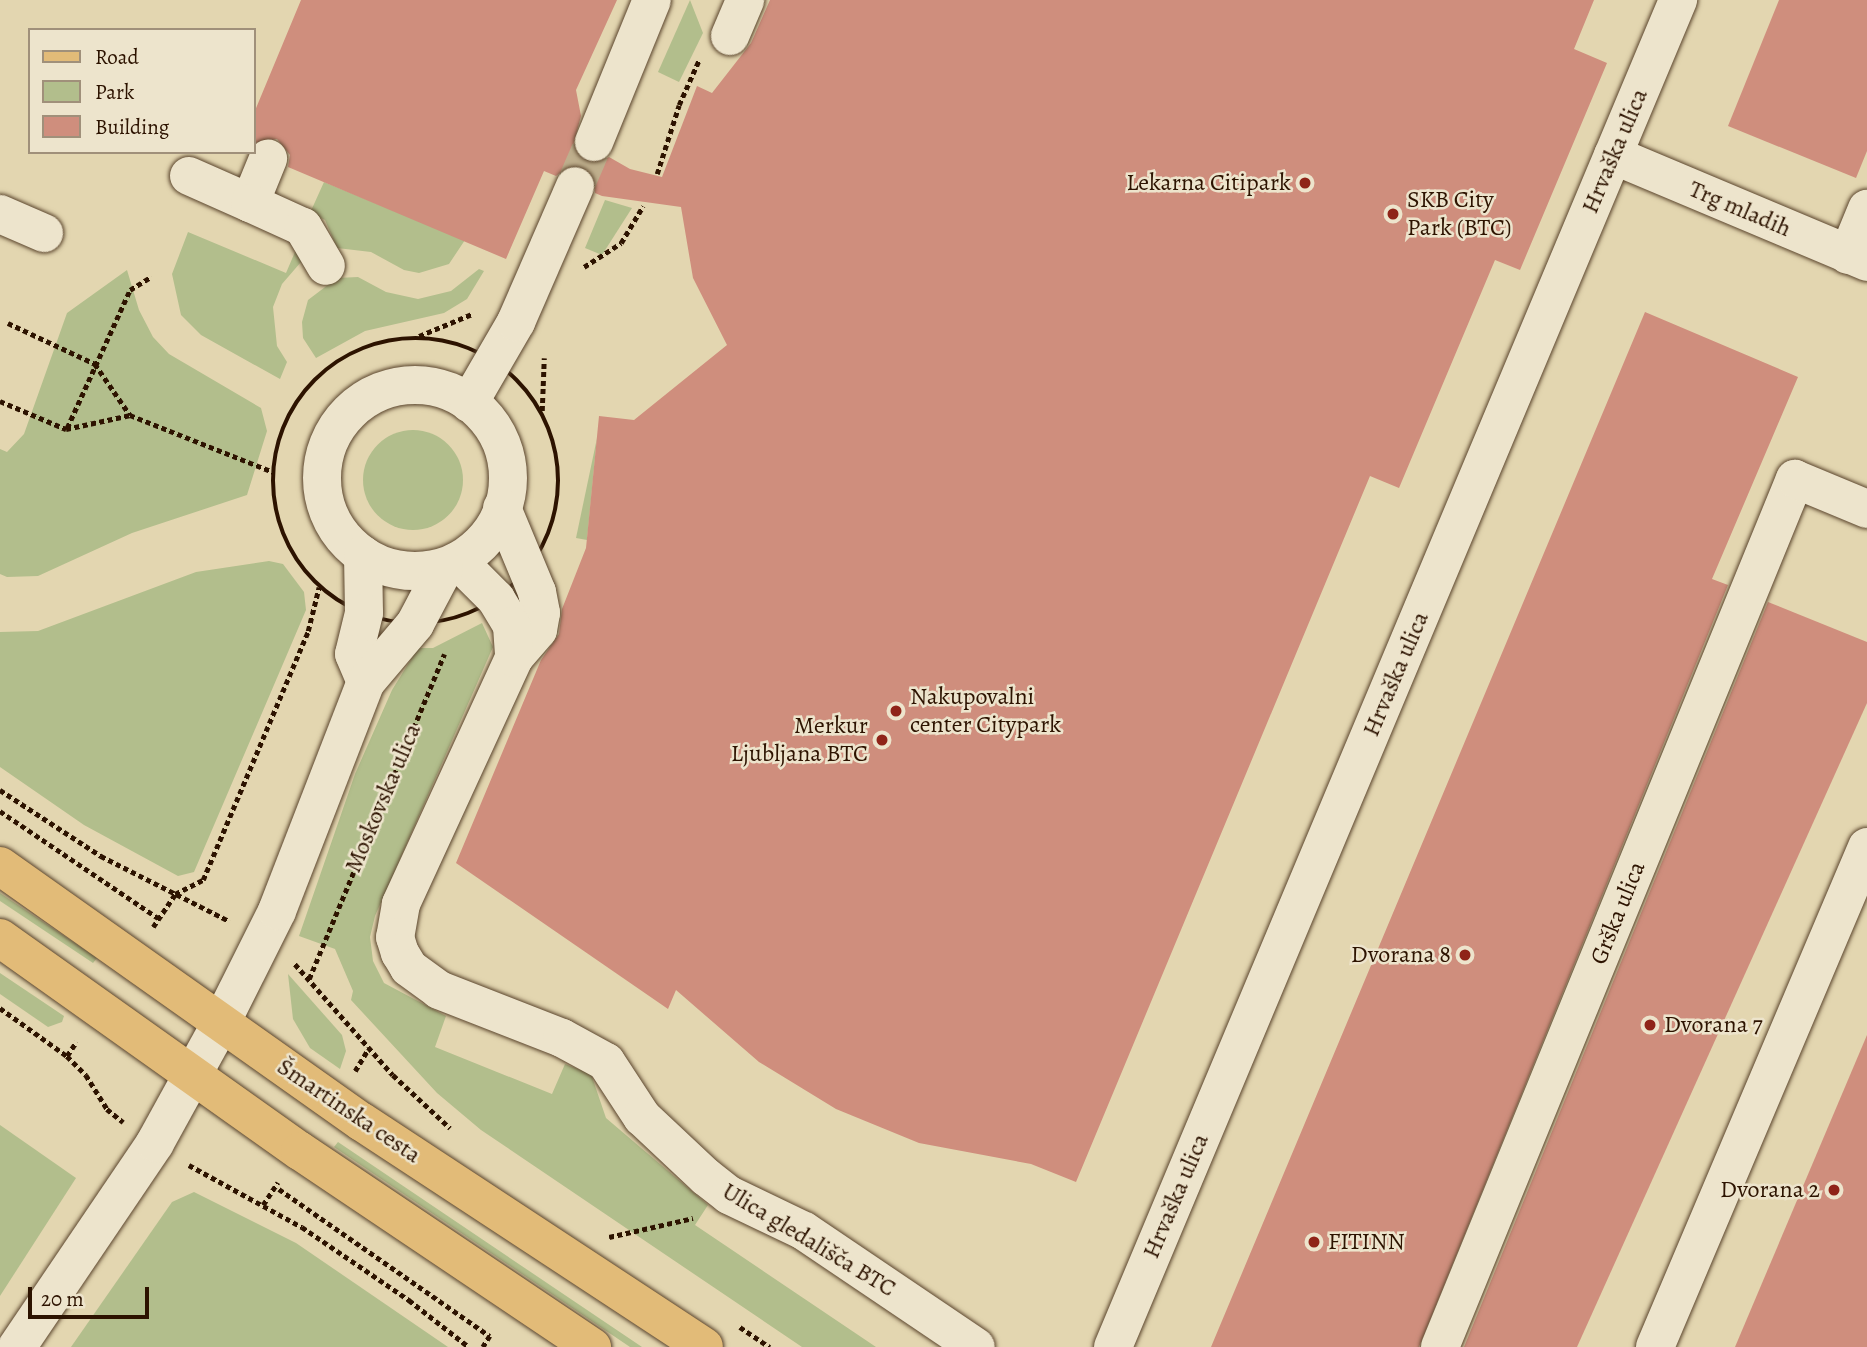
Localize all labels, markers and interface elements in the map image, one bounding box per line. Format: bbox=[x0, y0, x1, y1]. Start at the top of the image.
legend bbox=[28, 28, 256, 154]
text: Road bbox=[95, 43, 139, 71]
text: Park bbox=[95, 78, 134, 106]
street label: Hrvaška ulica bbox=[1576, 84, 1654, 218]
text: Building bbox=[95, 113, 169, 141]
place label: Lekarna Citipark bbox=[1126, 169, 1291, 197]
marker: Lekarna Citipark bbox=[1297, 175, 1313, 191]
street label: Trg mladih bbox=[1685, 175, 1795, 243]
place label: SKB City Park (BTC) bbox=[1407, 186, 1512, 242]
marker: SKB City Park (BTC) bbox=[1385, 206, 1401, 222]
street label: Hrvaška ulica bbox=[1357, 607, 1435, 741]
place label: Nakupovalni center Citypark bbox=[910, 683, 1061, 739]
marker: Nakupovalni center Citypark bbox=[888, 703, 904, 719]
place label: Merkur Ljubljana BTC bbox=[731, 712, 868, 768]
street label: Moskovska ulica bbox=[339, 719, 427, 877]
marker: Merkur Ljubljana BTC bbox=[874, 732, 890, 748]
street label: Grška ulica bbox=[1584, 857, 1652, 969]
place label: Dvorana 8 bbox=[1351, 941, 1451, 969]
marker: Dvorana 8 bbox=[1457, 947, 1473, 963]
place label: Dvorana 7 bbox=[1664, 1011, 1763, 1039]
marker: Dvorana 7 bbox=[1642, 1017, 1658, 1033]
street label: Šmartinska cesta bbox=[272, 1052, 426, 1170]
street label: Hrvaška ulica bbox=[1137, 1129, 1215, 1263]
place label: Dvorana 2 bbox=[1720, 1176, 1820, 1204]
street label: Ulica gledališča BTC bbox=[717, 1177, 901, 1303]
marker: Dvorana 2 bbox=[1826, 1182, 1842, 1198]
place label: FITINN bbox=[1328, 1228, 1405, 1256]
marker: FITINN bbox=[1306, 1234, 1322, 1250]
scale bar bbox=[32, 1274, 152, 1318]
text: 20 m bbox=[41, 1285, 84, 1313]

